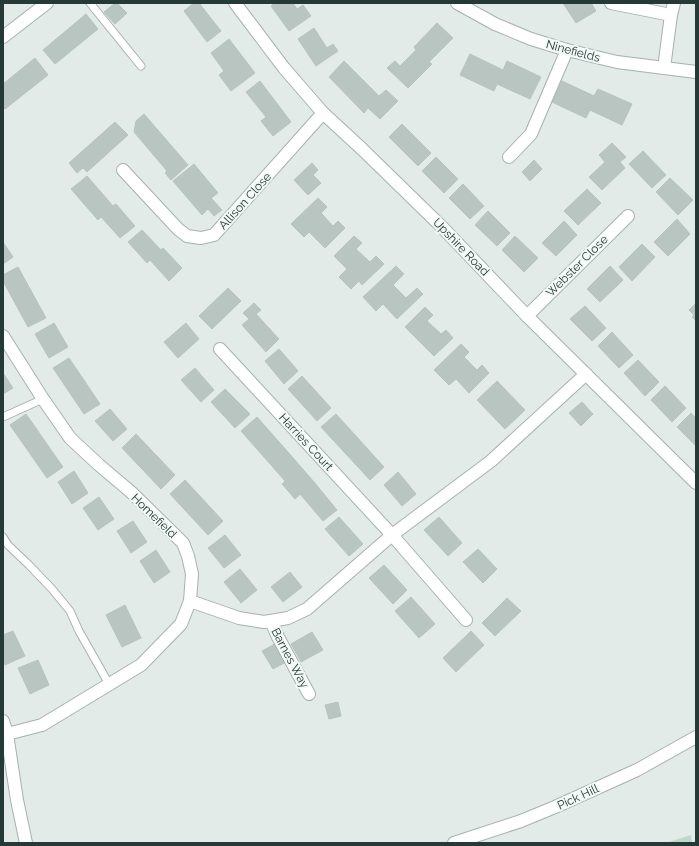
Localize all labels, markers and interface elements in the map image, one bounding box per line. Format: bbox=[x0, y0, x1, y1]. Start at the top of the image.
street label: Ninefields bbox=[544, 37, 602, 65]
street label: Allison Close bbox=[216, 170, 274, 232]
street label: Upshire Road bbox=[430, 215, 492, 279]
street label: Webster Close bbox=[543, 232, 611, 300]
street label: Harries Court bbox=[276, 411, 336, 473]
street label: Homefield bbox=[128, 491, 180, 541]
street label: Barnes Way bbox=[268, 626, 312, 691]
street label: Pick Hill bbox=[555, 781, 602, 813]

